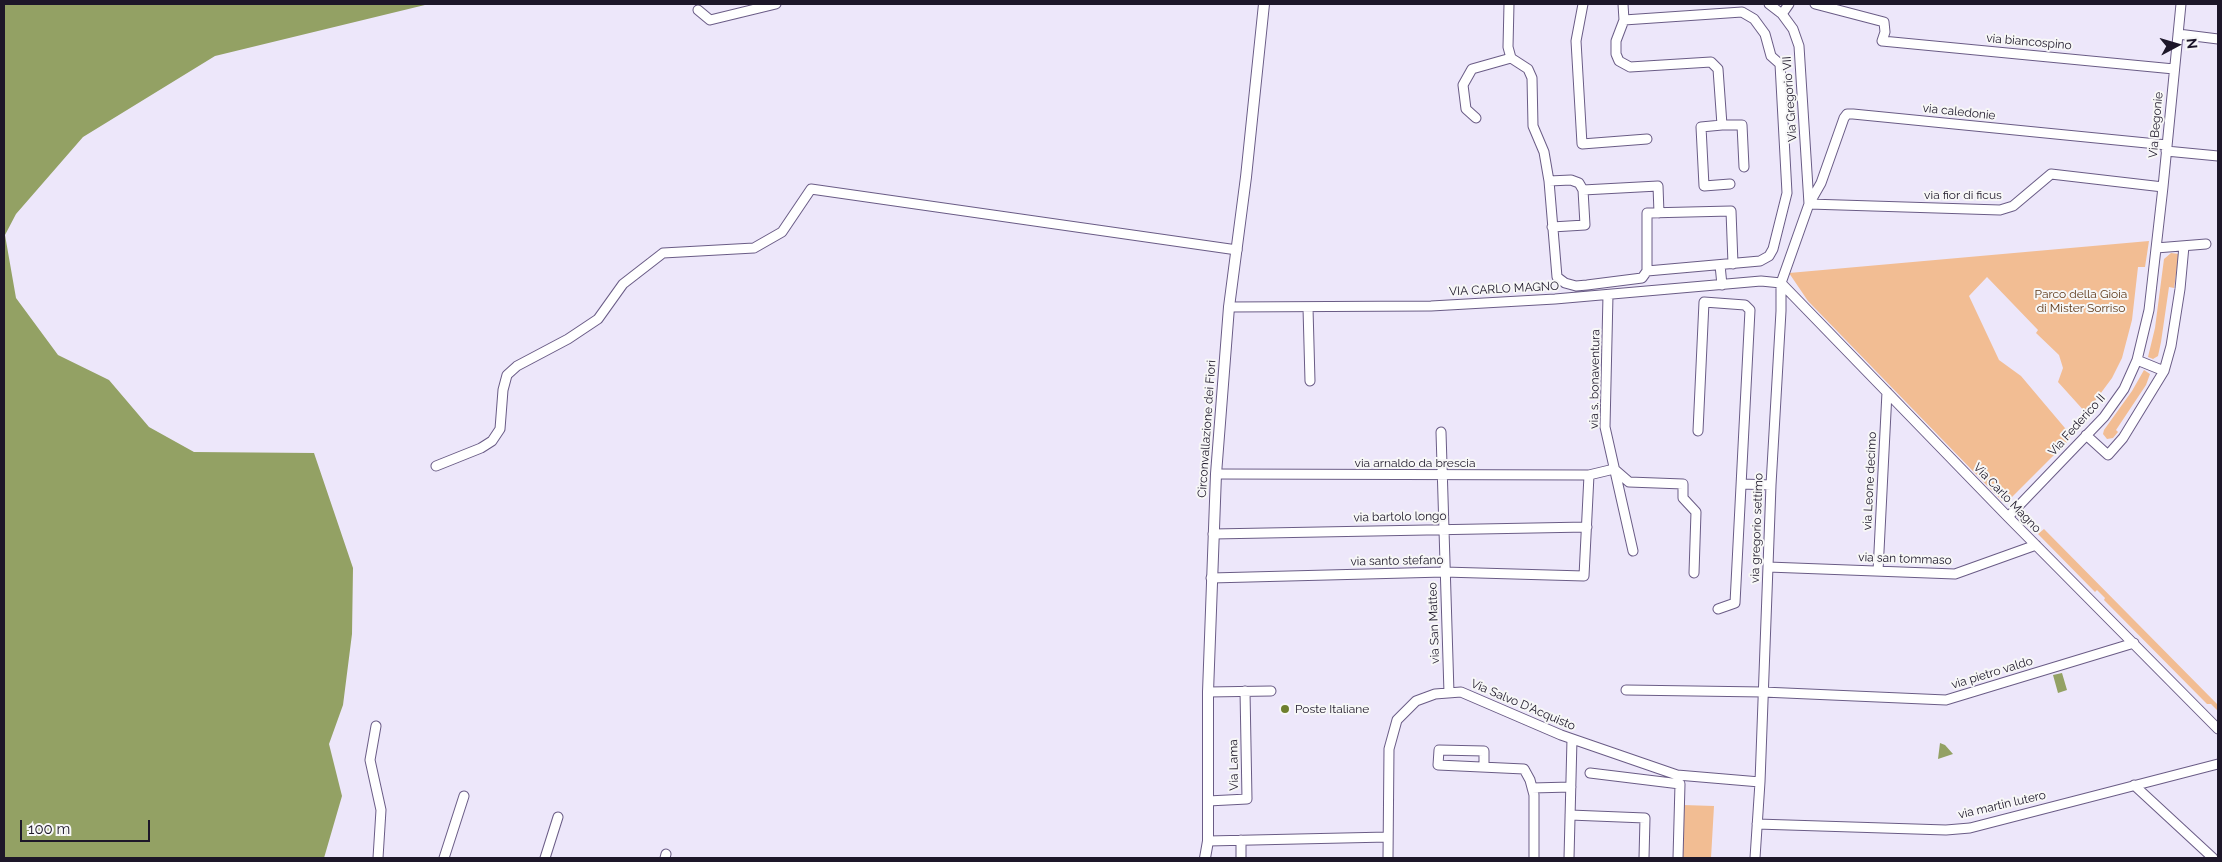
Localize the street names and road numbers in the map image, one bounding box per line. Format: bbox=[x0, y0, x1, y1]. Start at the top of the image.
street label: via biancospino bbox=[1986, 31, 2072, 53]
street label: Via Gregorio VII bbox=[1780, 56, 1800, 142]
street label: Via Begonie bbox=[2146, 91, 2166, 159]
street label: via caledonie bbox=[1922, 101, 1996, 123]
street label: via fior di ficus bbox=[1924, 188, 2002, 202]
street label: VIA CARLO MAGNO bbox=[1449, 279, 1559, 299]
street label: via s. bonaventura bbox=[1587, 329, 1603, 429]
street label: Circonvallazione dei Fiori bbox=[1195, 360, 1219, 498]
street label: Via Federico II bbox=[2046, 391, 2108, 459]
street label: via Leone decimo bbox=[1860, 431, 1880, 531]
street label: via arnaldo da brescia bbox=[1355, 456, 1475, 470]
street label: Via Carlo Magno bbox=[1970, 460, 2044, 536]
street label: via gregorio settimo bbox=[1748, 473, 1766, 583]
street label: via bartolo longo bbox=[1353, 509, 1447, 525]
street label: via san tommaso bbox=[1858, 550, 1952, 568]
street label: via santo stefano bbox=[1350, 553, 1444, 569]
street label: via San Matteo bbox=[1425, 582, 1443, 664]
street label: via pietro valdo bbox=[1949, 654, 2035, 692]
street label: Via Salvo D'Acquisto bbox=[1469, 676, 1577, 734]
street label: Via Lama bbox=[1226, 739, 1242, 791]
street label: via martin lutero bbox=[1957, 788, 2047, 822]

